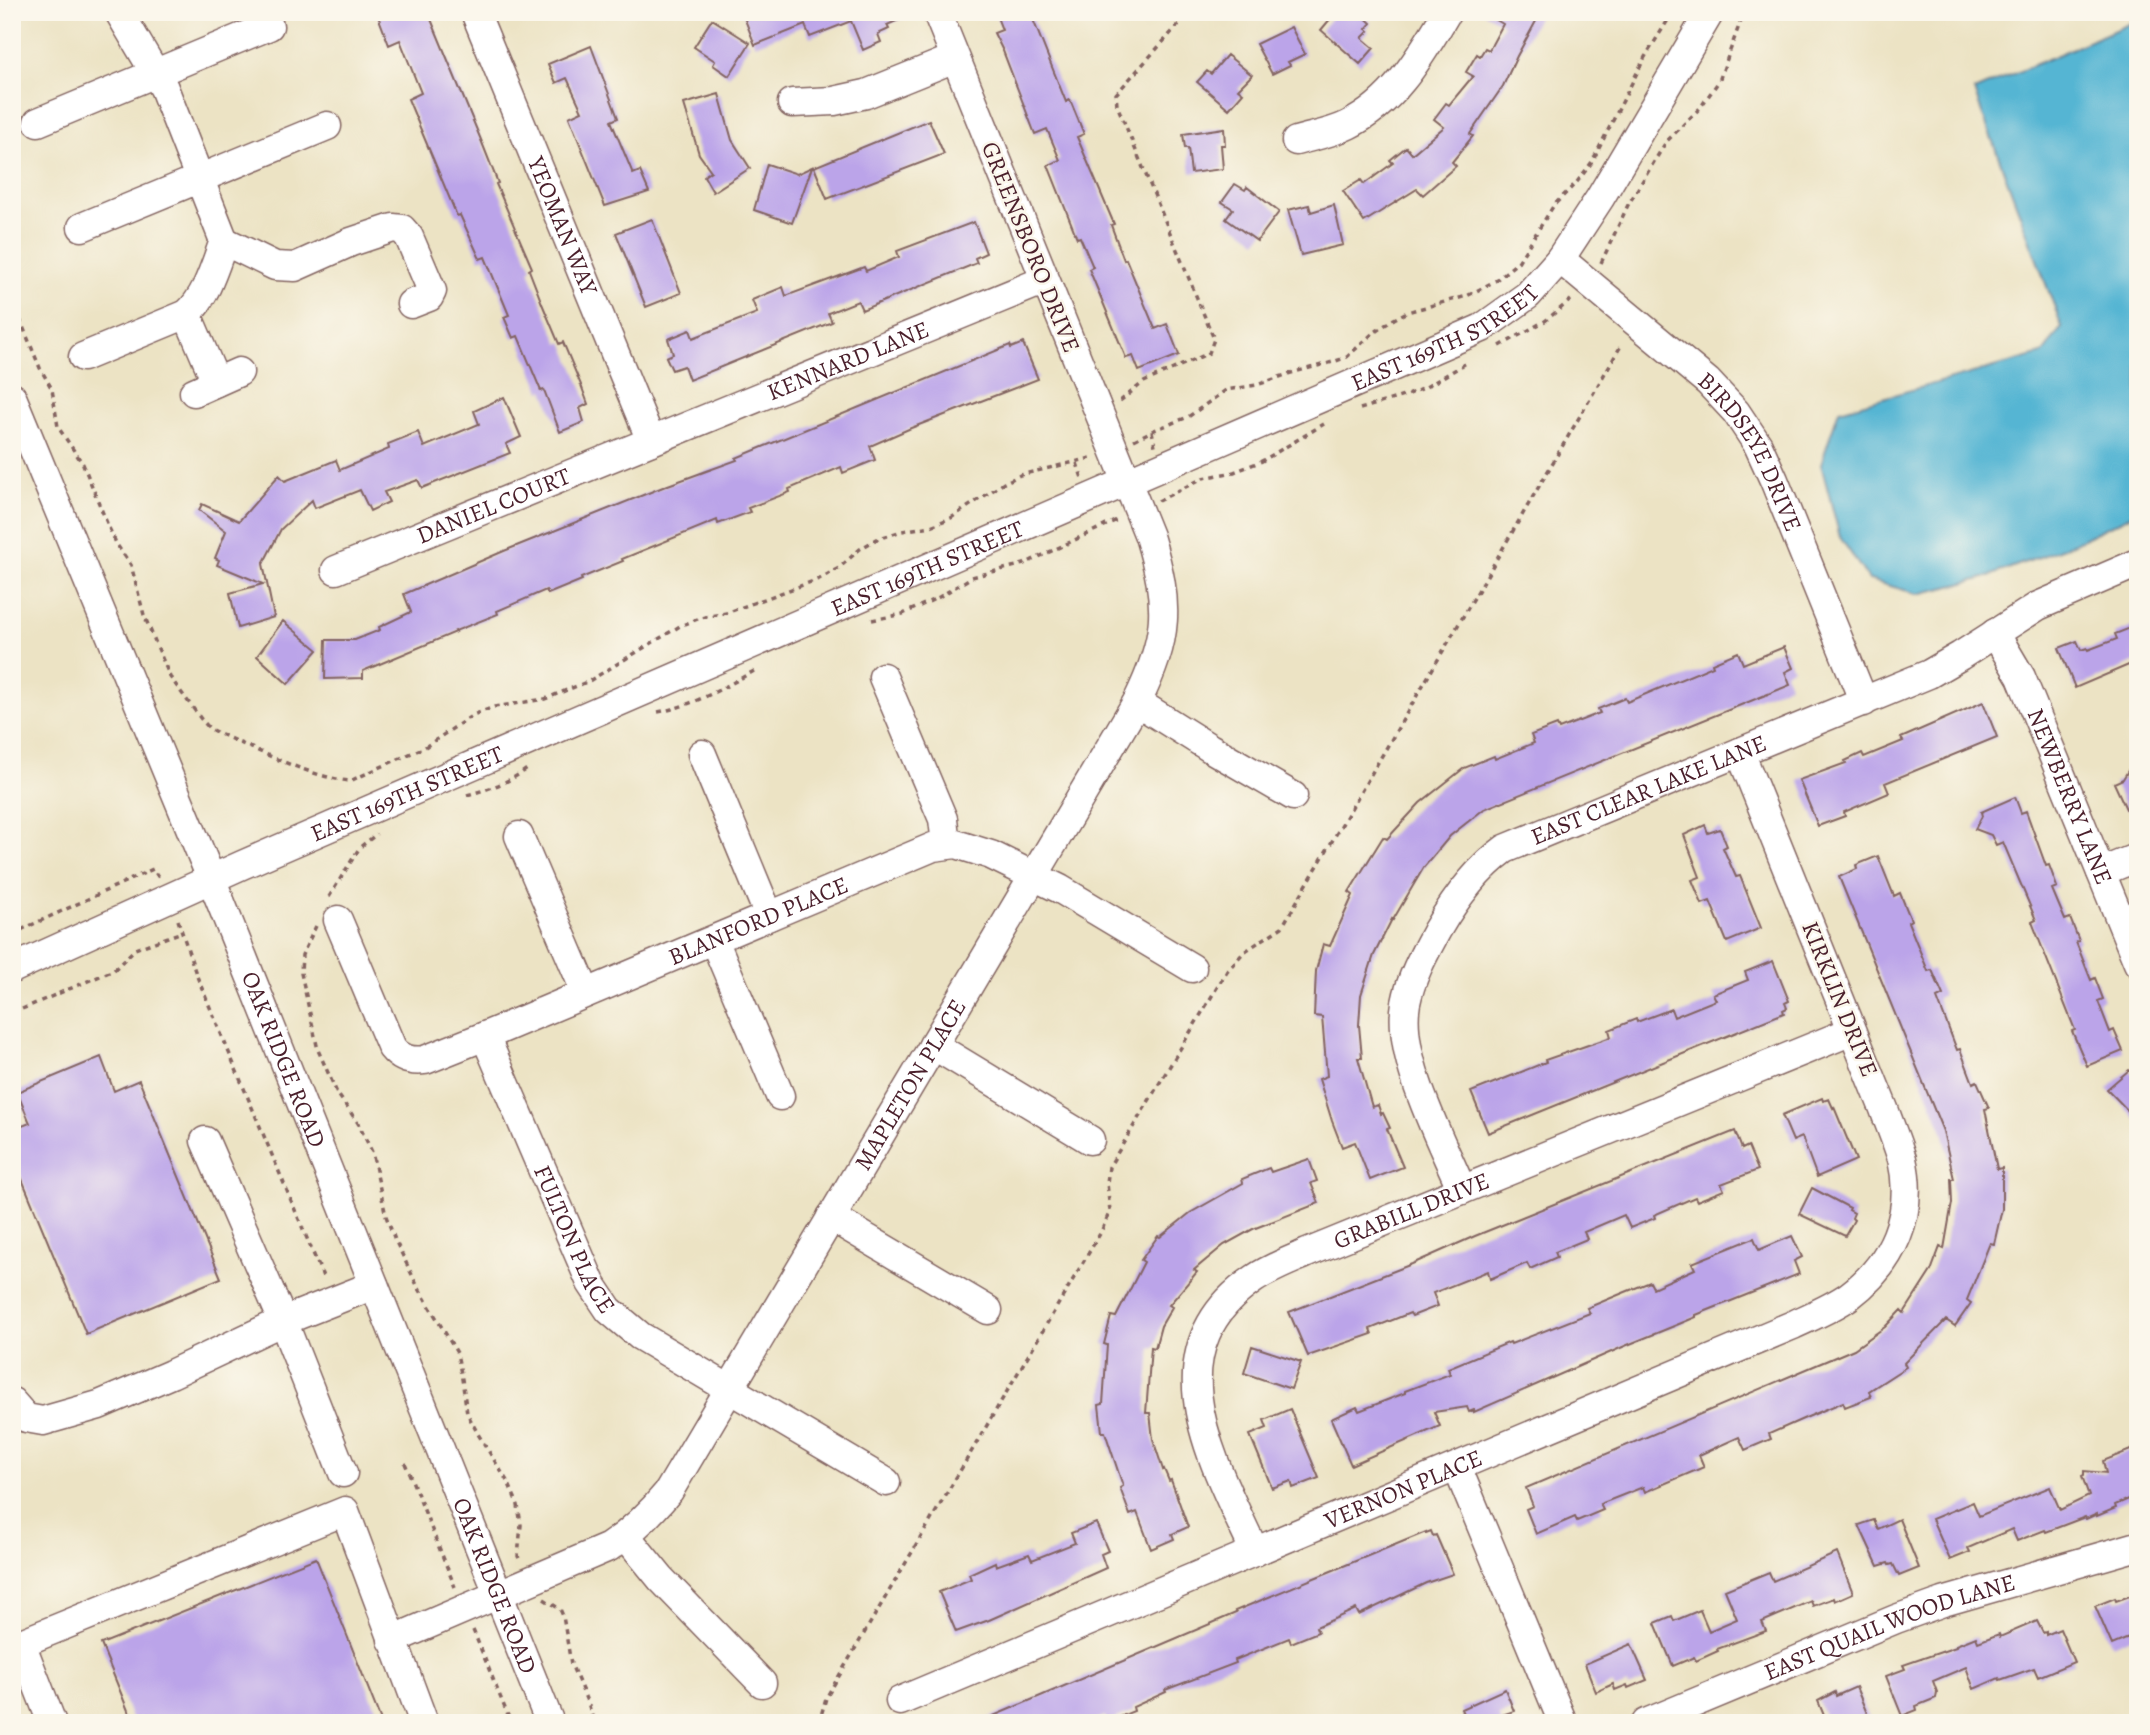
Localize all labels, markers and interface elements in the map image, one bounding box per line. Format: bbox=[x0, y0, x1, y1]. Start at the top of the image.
street label: GREENSBORO DRIVE bbox=[974, 137, 1088, 357]
street label: YEOMAN WAY bbox=[520, 151, 606, 301]
street label: EAST 169TH STREET bbox=[1346, 277, 1546, 399]
street label: KENNARD LANE bbox=[762, 313, 934, 408]
street label: BIRDSEYE DRIVE bbox=[1691, 364, 1809, 536]
street label: DANIEL COURT bbox=[412, 460, 575, 551]
street label: EAST 169TH STREET bbox=[826, 512, 1028, 624]
street label: NEWBERRY LANE bbox=[2019, 703, 2120, 889]
street label: EAST CLEAR LAKE LANE bbox=[1526, 727, 1771, 853]
street label: EAST 169TH STREET bbox=[305, 738, 508, 849]
street label: BLANFORD PLACE bbox=[663, 869, 853, 973]
street label: KIRKLIN DRIVE bbox=[1794, 917, 1886, 1081]
street label: OAK RIDGE ROAD bbox=[234, 967, 333, 1152]
street label: MAPLETON PLACE bbox=[847, 993, 973, 1176]
street label: FULTON PLACE bbox=[526, 1160, 623, 1320]
street label: GRABILL DRIVE bbox=[1329, 1165, 1494, 1257]
street label: VERNON PLACE bbox=[1318, 1442, 1487, 1537]
street label: OAK RIDGE ROAD bbox=[445, 1493, 545, 1678]
street label: EAST QUAIL WOOD LANE bbox=[1759, 1566, 2019, 1688]

